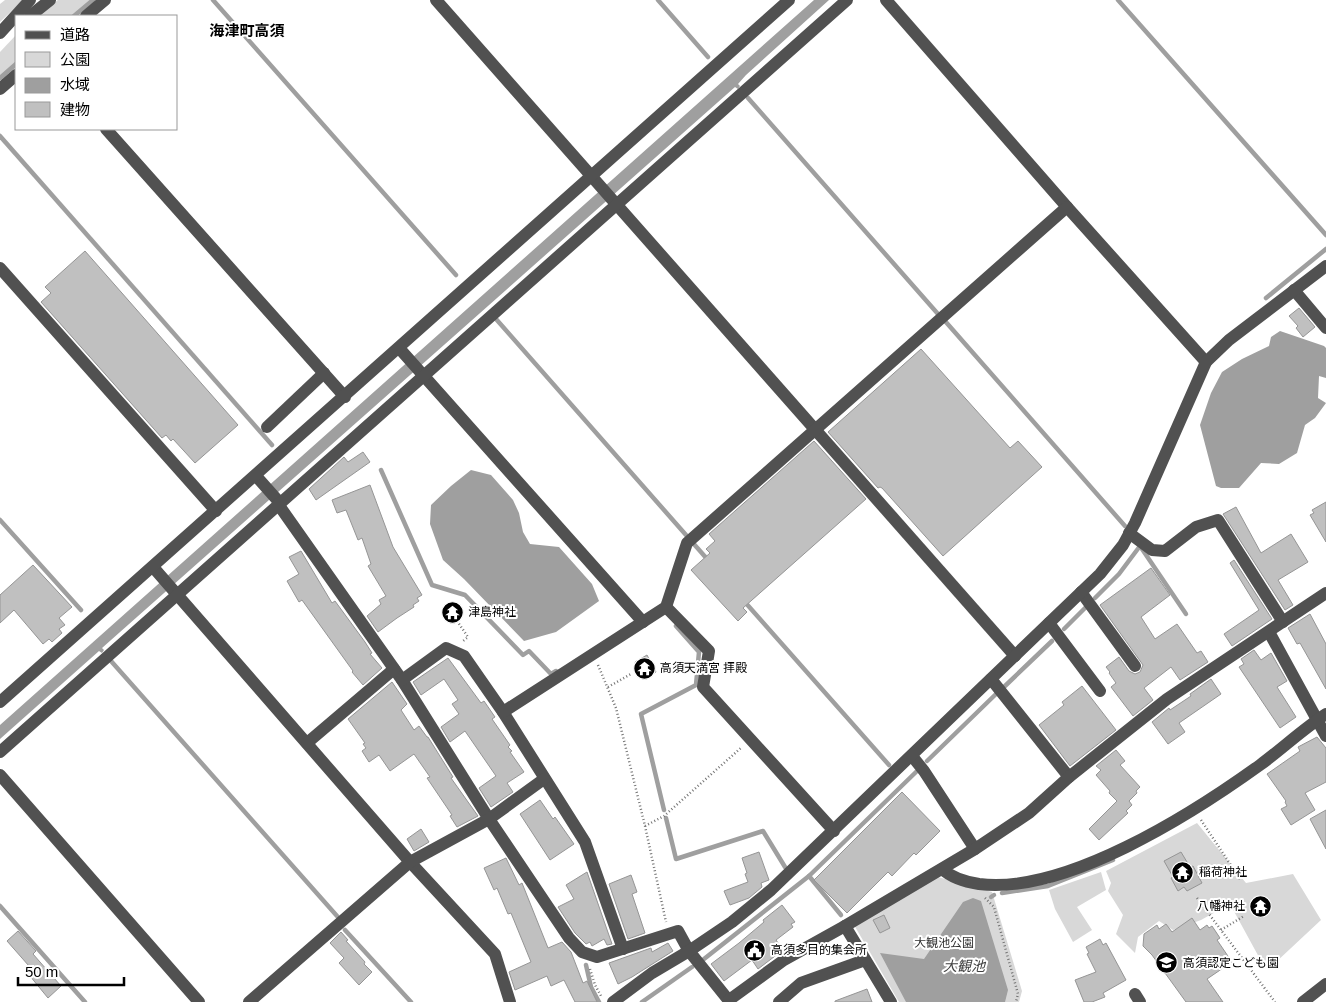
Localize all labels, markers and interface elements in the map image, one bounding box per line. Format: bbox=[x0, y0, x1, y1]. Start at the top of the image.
legend bbox=[15, 15, 178, 130]
district label: 海津町高須 bbox=[209, 22, 285, 39]
text: 道路 bbox=[60, 26, 90, 43]
text: 公園 bbox=[60, 51, 90, 68]
text: 水域 bbox=[60, 76, 90, 93]
text: 建物 bbox=[60, 101, 90, 118]
temple icon: 津島神社 bbox=[440, 600, 464, 624]
place label: 津島神社 bbox=[468, 605, 516, 619]
temple icon: 高須天満宮 拝殿 bbox=[632, 656, 656, 680]
place label: 高須天満宮 拝殿 bbox=[660, 661, 747, 675]
temple icon: 稲荷神社 bbox=[1171, 860, 1195, 884]
place label: 稲荷神社 bbox=[1199, 865, 1247, 879]
temple icon: 八幡神社 bbox=[1249, 894, 1273, 918]
place label: 八幡神社 bbox=[1197, 899, 1245, 913]
park label: 大観池公園 bbox=[914, 936, 974, 950]
public building icon: 高須多目的集会所 bbox=[743, 938, 767, 962]
place label: 高須多目的集会所 bbox=[771, 943, 867, 957]
school or university icon: 高須認定こども園 bbox=[1155, 951, 1179, 975]
scale bar bbox=[18, 954, 124, 986]
place label: 高須認定こども園 bbox=[1183, 956, 1279, 970]
water label: 大観池 bbox=[943, 958, 987, 974]
text: 50 m bbox=[25, 963, 58, 980]

